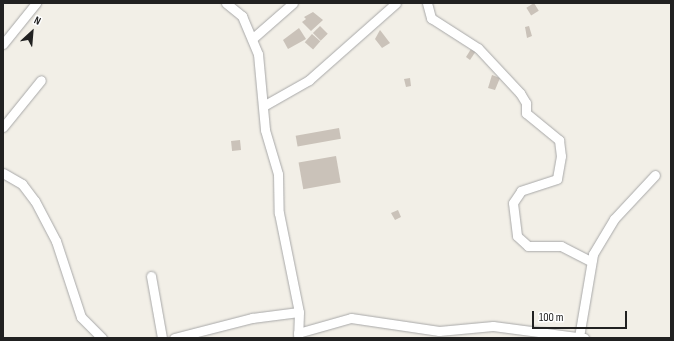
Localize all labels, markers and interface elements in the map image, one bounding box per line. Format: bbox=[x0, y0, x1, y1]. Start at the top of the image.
north arrow bbox=[12, 12, 52, 52]
text: N bbox=[32, 14, 43, 28]
scale bar bbox=[534, 303, 629, 329]
text: 100 m bbox=[539, 310, 564, 325]

